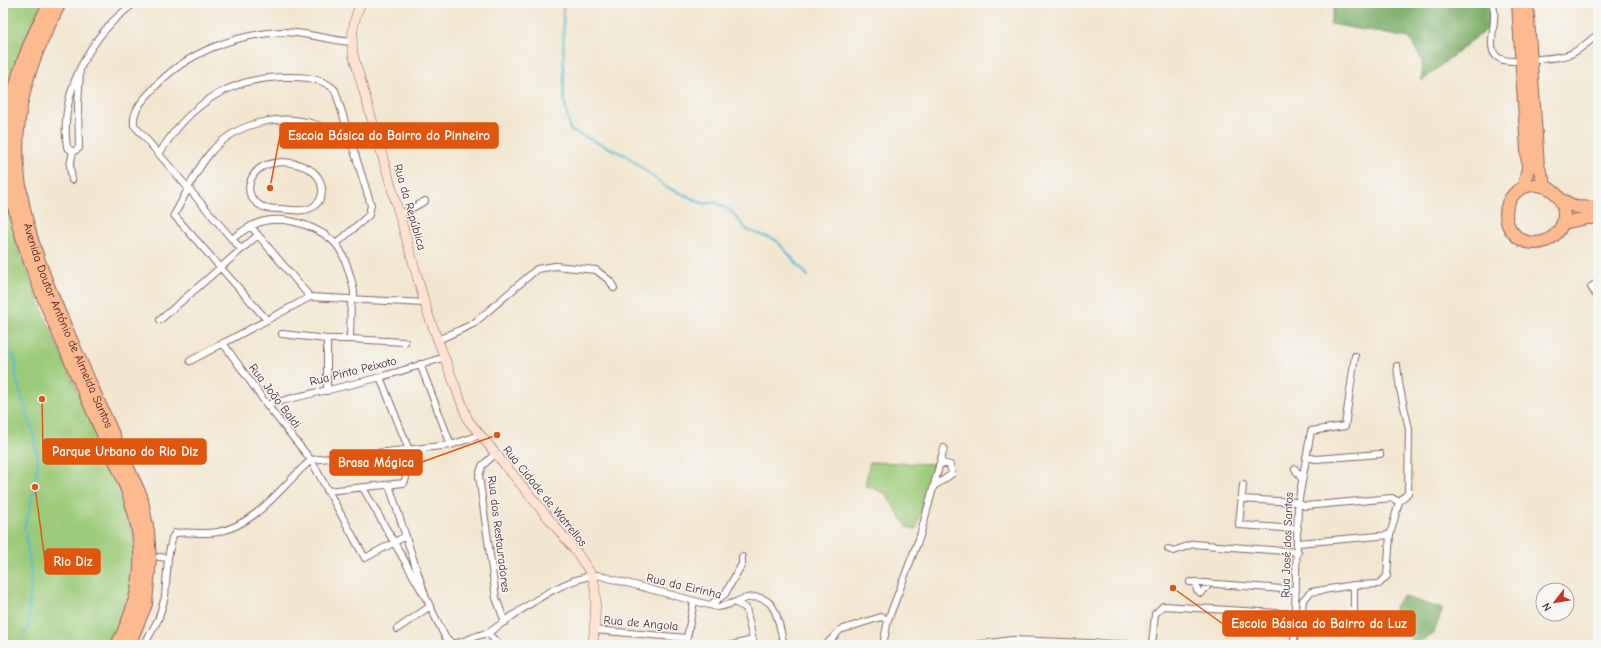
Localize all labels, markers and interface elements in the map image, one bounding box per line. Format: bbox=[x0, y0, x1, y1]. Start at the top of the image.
callout: Escola Básica do Bairro do Pinheiro bbox=[280, 123, 498, 148]
text: Escola Básica do Bairro do Pinheiro bbox=[288, 128, 490, 143]
street label: Rua da República bbox=[391, 162, 429, 252]
street label: Avenida Doutor António de Almeida Santos bbox=[21, 221, 116, 430]
street label: Rua Pinto Peixoto bbox=[308, 353, 398, 389]
street label: Rua João Baldi bbox=[246, 361, 304, 431]
callout: Parque Urbano do Rio Diz bbox=[43, 439, 206, 464]
street label: Rua Cidade de Watrellos bbox=[500, 443, 590, 549]
text: Parque Urbano do Rio Diz bbox=[52, 444, 198, 459]
callout: Brasa Mágica bbox=[330, 450, 422, 475]
text: Brasa Mágica bbox=[338, 455, 414, 470]
street label: Rua dos Restauradores bbox=[485, 475, 513, 593]
street label: Rua José dos Santos bbox=[1278, 492, 1296, 598]
callout: Rio Diz bbox=[45, 549, 100, 574]
text: Rio Diz bbox=[54, 554, 93, 569]
street label: Rua da Eirinha bbox=[645, 571, 723, 601]
north arrow bbox=[1535, 582, 1575, 622]
text: N bbox=[1539, 600, 1554, 613]
callout: Escola Básica do Bairro da Luz bbox=[1223, 611, 1415, 636]
street label: Rua de Angola bbox=[603, 613, 679, 633]
text: Escola Básica do Bairro da Luz bbox=[1231, 616, 1407, 631]

